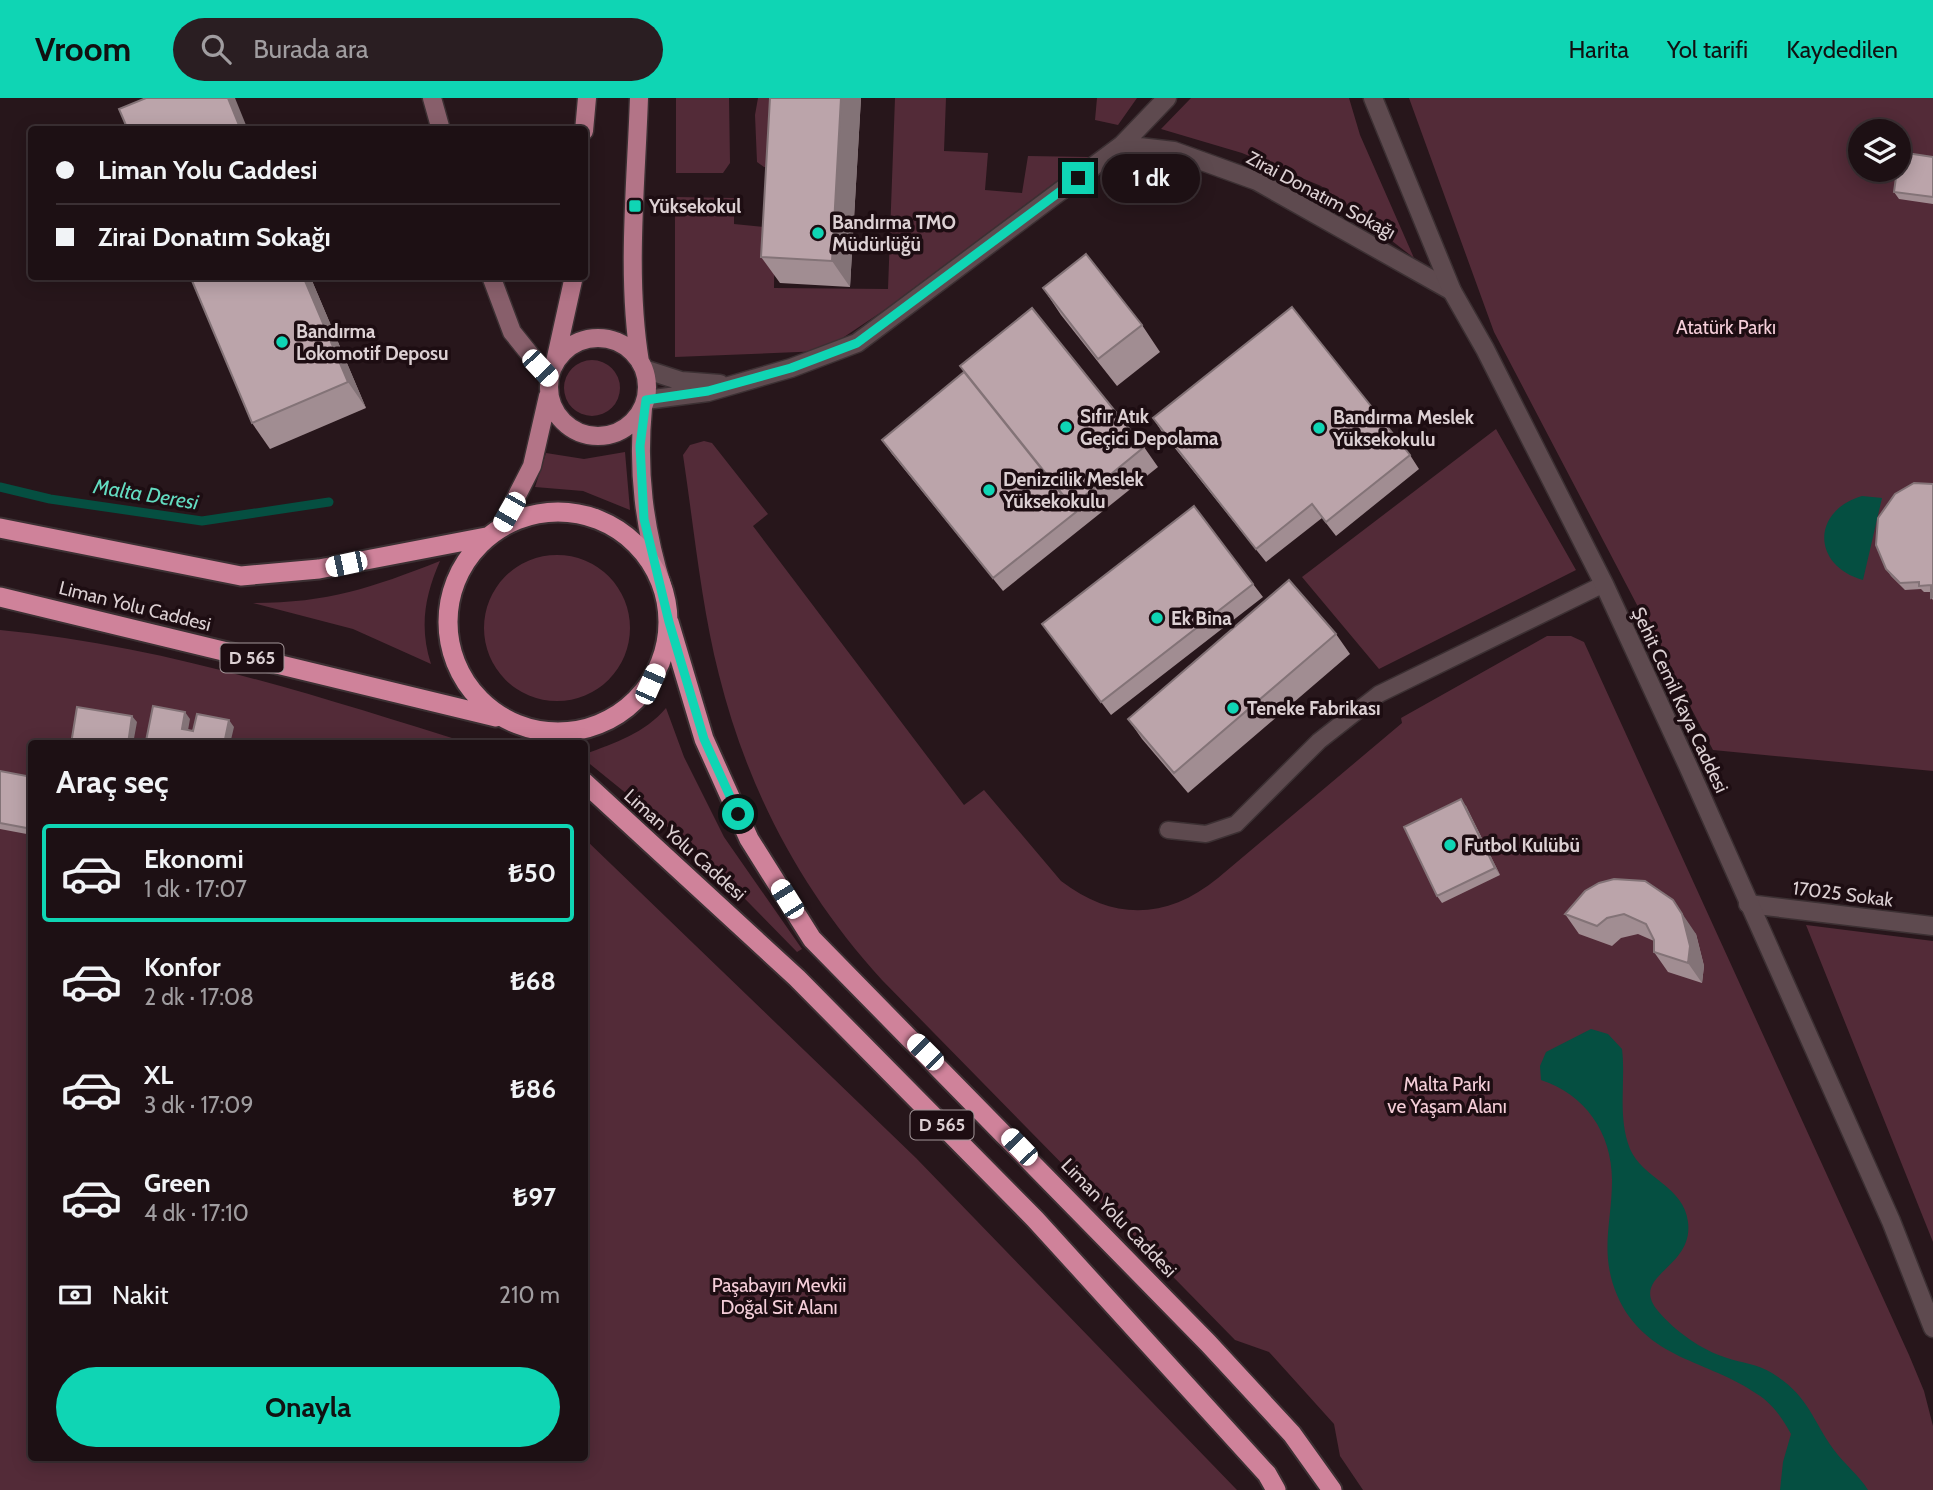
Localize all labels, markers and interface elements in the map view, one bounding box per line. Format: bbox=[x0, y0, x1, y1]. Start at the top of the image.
search box bbox=[173, 18, 663, 81]
text: Vroom bbox=[35, 29, 131, 69]
icon: search bbox=[197, 30, 235, 68]
text: Burada ara bbox=[253, 33, 368, 65]
text: Harita bbox=[1569, 35, 1629, 64]
text: Yol tarifi bbox=[1667, 35, 1748, 64]
text: Kaydedilen bbox=[1786, 35, 1898, 64]
map controls bbox=[1848, 119, 1911, 182]
button: layers bbox=[1848, 119, 1911, 182]
street label: Zirai Donatım Sokağı bbox=[1243, 146, 1399, 244]
text: Liman Yolu Caddesi bbox=[98, 154, 317, 186]
callout: 1 dk bbox=[1102, 154, 1200, 202]
route end bbox=[1062, 162, 1094, 194]
text: 1 dk bbox=[1132, 164, 1170, 192]
place label: Yüksekokul bbox=[648, 195, 741, 218]
marker: Yüksekokul bbox=[627, 198, 643, 214]
place label: Bandırma TMO Müdürlüğü bbox=[832, 211, 956, 256]
text: Zirai Donatım Sokağı bbox=[98, 221, 331, 253]
marker: Bandırma TMO Müdürlüğü bbox=[810, 225, 826, 241]
park label: Atatürk Parkı bbox=[1676, 316, 1776, 339]
place label: Bandırma Lokomotif Deposu bbox=[296, 320, 449, 365]
marker: Bandırma Lokomotif Deposu bbox=[274, 334, 290, 350]
car bbox=[518, 345, 563, 391]
place label: Sıfır Atık Geçici Depolama bbox=[1080, 405, 1219, 450]
place label: Bandırma Meslek Yüksekokulu bbox=[1332, 406, 1475, 451]
marker: Sıfır Atık Geçici Depolama bbox=[1058, 419, 1074, 435]
marker: Bandırma Meslek Yüksekokulu bbox=[1311, 420, 1327, 436]
place label: Denizcilik Meslek Yüksekokulu bbox=[1002, 468, 1145, 513]
water label: Malta Deresi bbox=[91, 473, 201, 515]
marker: Denizcilik Meslek Yüksekokulu bbox=[981, 482, 997, 498]
car bbox=[490, 489, 529, 535]
car bbox=[324, 549, 369, 579]
street label: Liman Yolu Caddesi bbox=[56, 576, 214, 636]
street label: Şehit Cemil Kaya Caddesi bbox=[1627, 603, 1733, 797]
place label: Ek Bina bbox=[1171, 607, 1232, 630]
marker: Ek Bina bbox=[1149, 610, 1165, 626]
road number: D 565 bbox=[220, 644, 284, 672]
car bbox=[632, 661, 669, 707]
place label: Teneke Fabrikası bbox=[1247, 697, 1381, 720]
marker: Teneke Fabrikası bbox=[1225, 700, 1241, 716]
text: Araç seç bbox=[56, 762, 169, 801]
street label: Liman Yolu Caddesi bbox=[619, 784, 751, 906]
route start bbox=[722, 798, 754, 830]
place label: Futbol Kulübü bbox=[1464, 834, 1580, 857]
marker: Futbol Kulübü bbox=[1442, 837, 1458, 853]
icon: car bbox=[60, 842, 123, 905]
text: Ekonomi bbox=[144, 843, 244, 875]
text: ₺50 bbox=[508, 857, 556, 889]
text: 1 dk · 17:07 bbox=[144, 875, 247, 903]
car bbox=[767, 876, 808, 922]
street label: 17025 Sokak bbox=[1791, 876, 1895, 912]
icon: car bbox=[60, 950, 123, 1013]
text: Konfor bbox=[144, 951, 221, 983]
text: ₺68 bbox=[510, 965, 556, 997]
text: 2 dk · 17:08 bbox=[144, 983, 254, 1011]
car bbox=[903, 1030, 948, 1074]
icon: car bbox=[60, 1058, 123, 1121]
text: XL bbox=[144, 1059, 173, 1091]
text: ₺86 bbox=[510, 1073, 556, 1105]
park label: Malta Parkı ve Yaşam Alanı bbox=[1387, 1073, 1507, 1118]
text: 3 dk · 17:09 bbox=[144, 1091, 253, 1119]
road number: D 565 bbox=[911, 1110, 974, 1140]
car bbox=[997, 1125, 1042, 1169]
street label: Liman Yolu Caddesi bbox=[1057, 1154, 1181, 1282]
icon: car bbox=[60, 1166, 123, 1229]
text: Green bbox=[144, 1167, 211, 1199]
text: ₺97 bbox=[513, 1181, 556, 1213]
text: 4 dk · 17:10 bbox=[144, 1199, 249, 1227]
park label: Paşabayırı Mevkii Doğal Sit Alanı bbox=[712, 1274, 846, 1319]
icon: cash bbox=[56, 1276, 94, 1314]
text: Nakit bbox=[112, 1279, 168, 1311]
text: 210 m bbox=[499, 1281, 560, 1309]
button: Onayla bbox=[56, 1367, 560, 1447]

